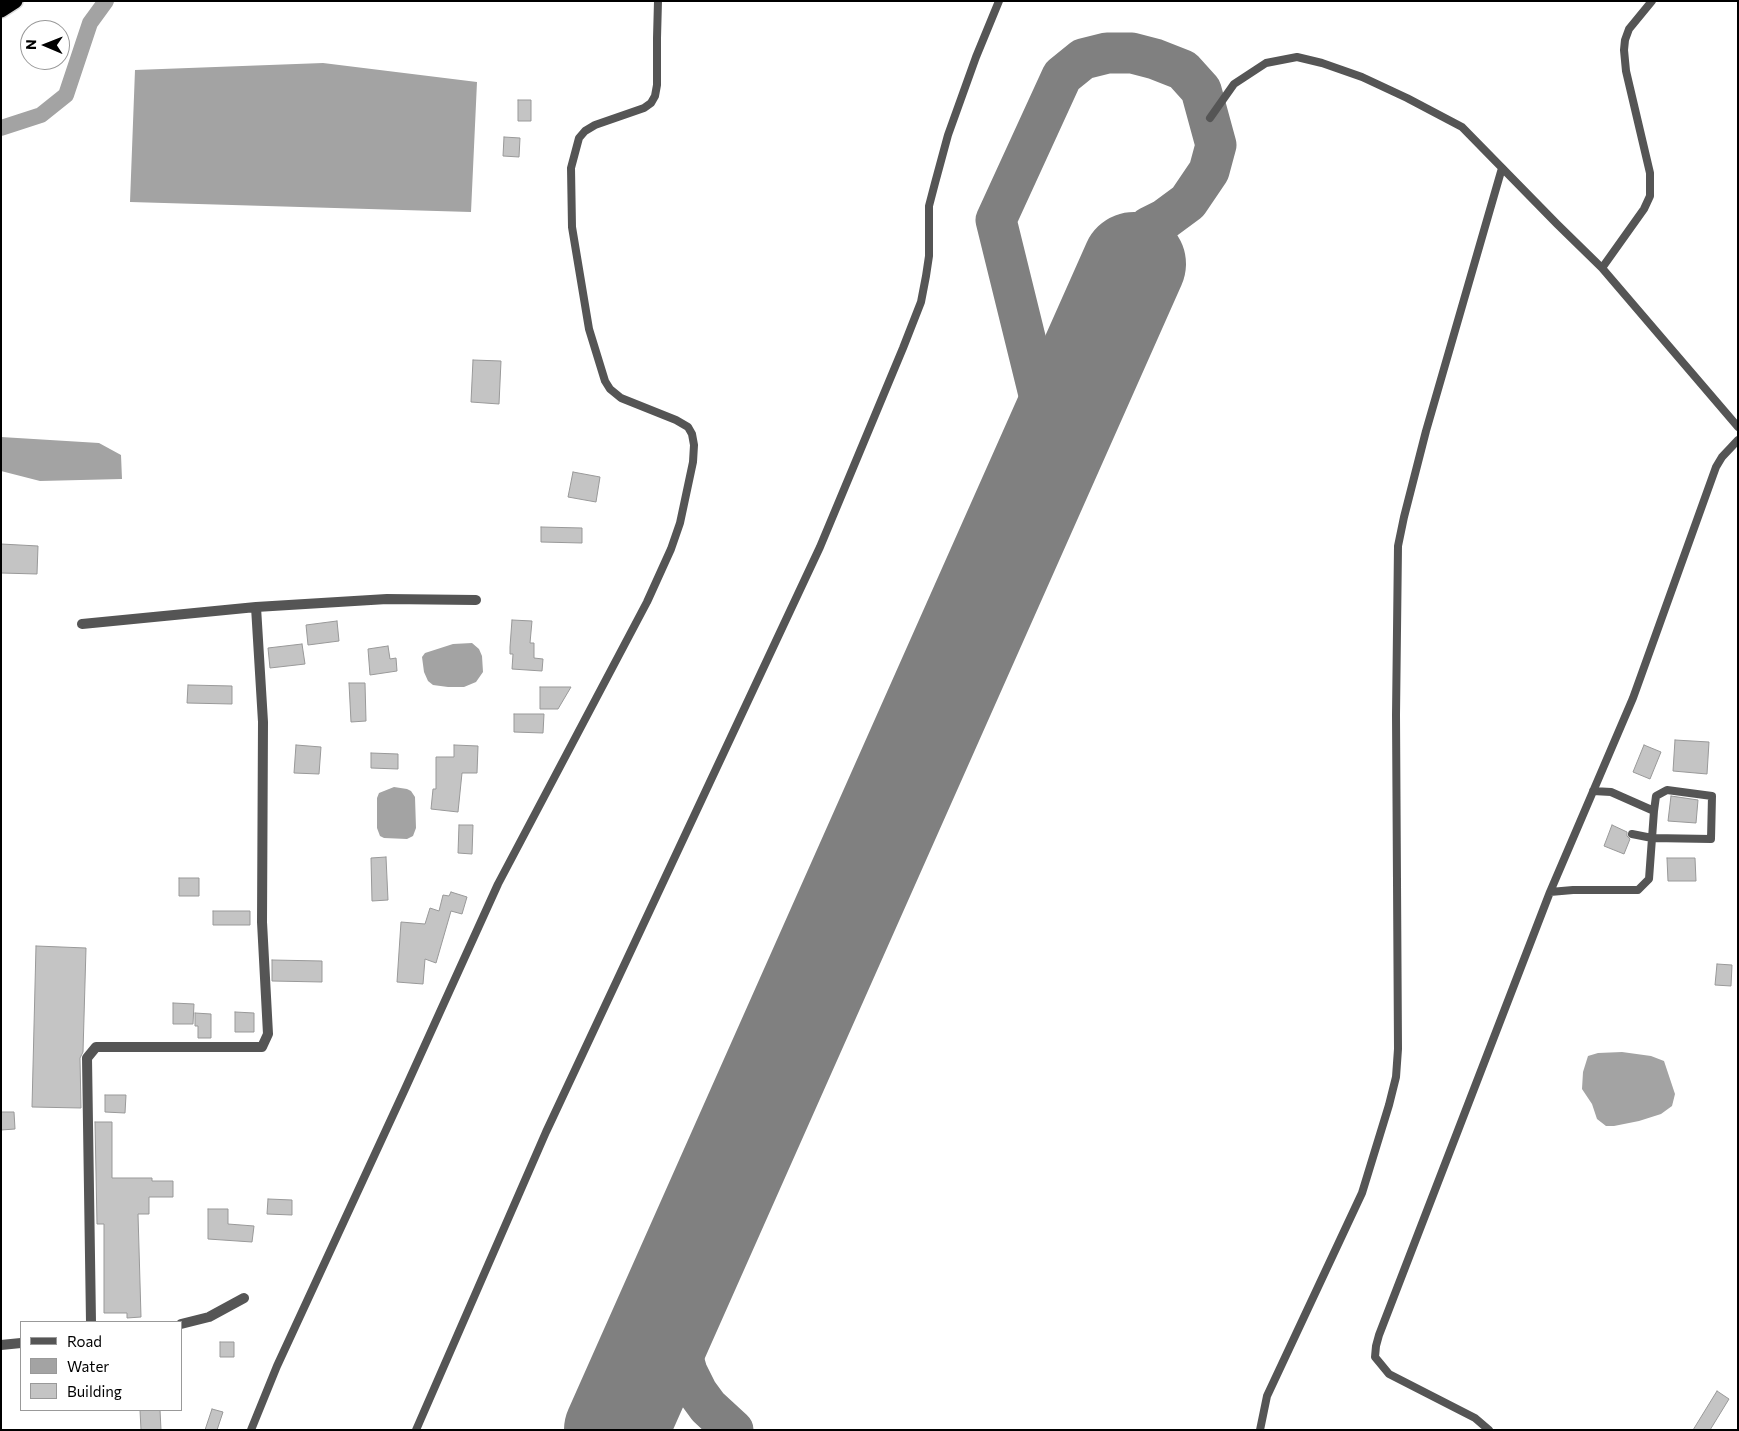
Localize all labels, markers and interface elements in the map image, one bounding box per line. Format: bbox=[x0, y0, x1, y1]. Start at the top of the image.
north arrow bbox=[20, 20, 70, 70]
text: N bbox=[22, 39, 39, 50]
legend bbox=[20, 1321, 182, 1411]
text: Road bbox=[67, 1332, 102, 1350]
text: Water bbox=[67, 1357, 109, 1375]
text: Building bbox=[67, 1382, 122, 1400]

